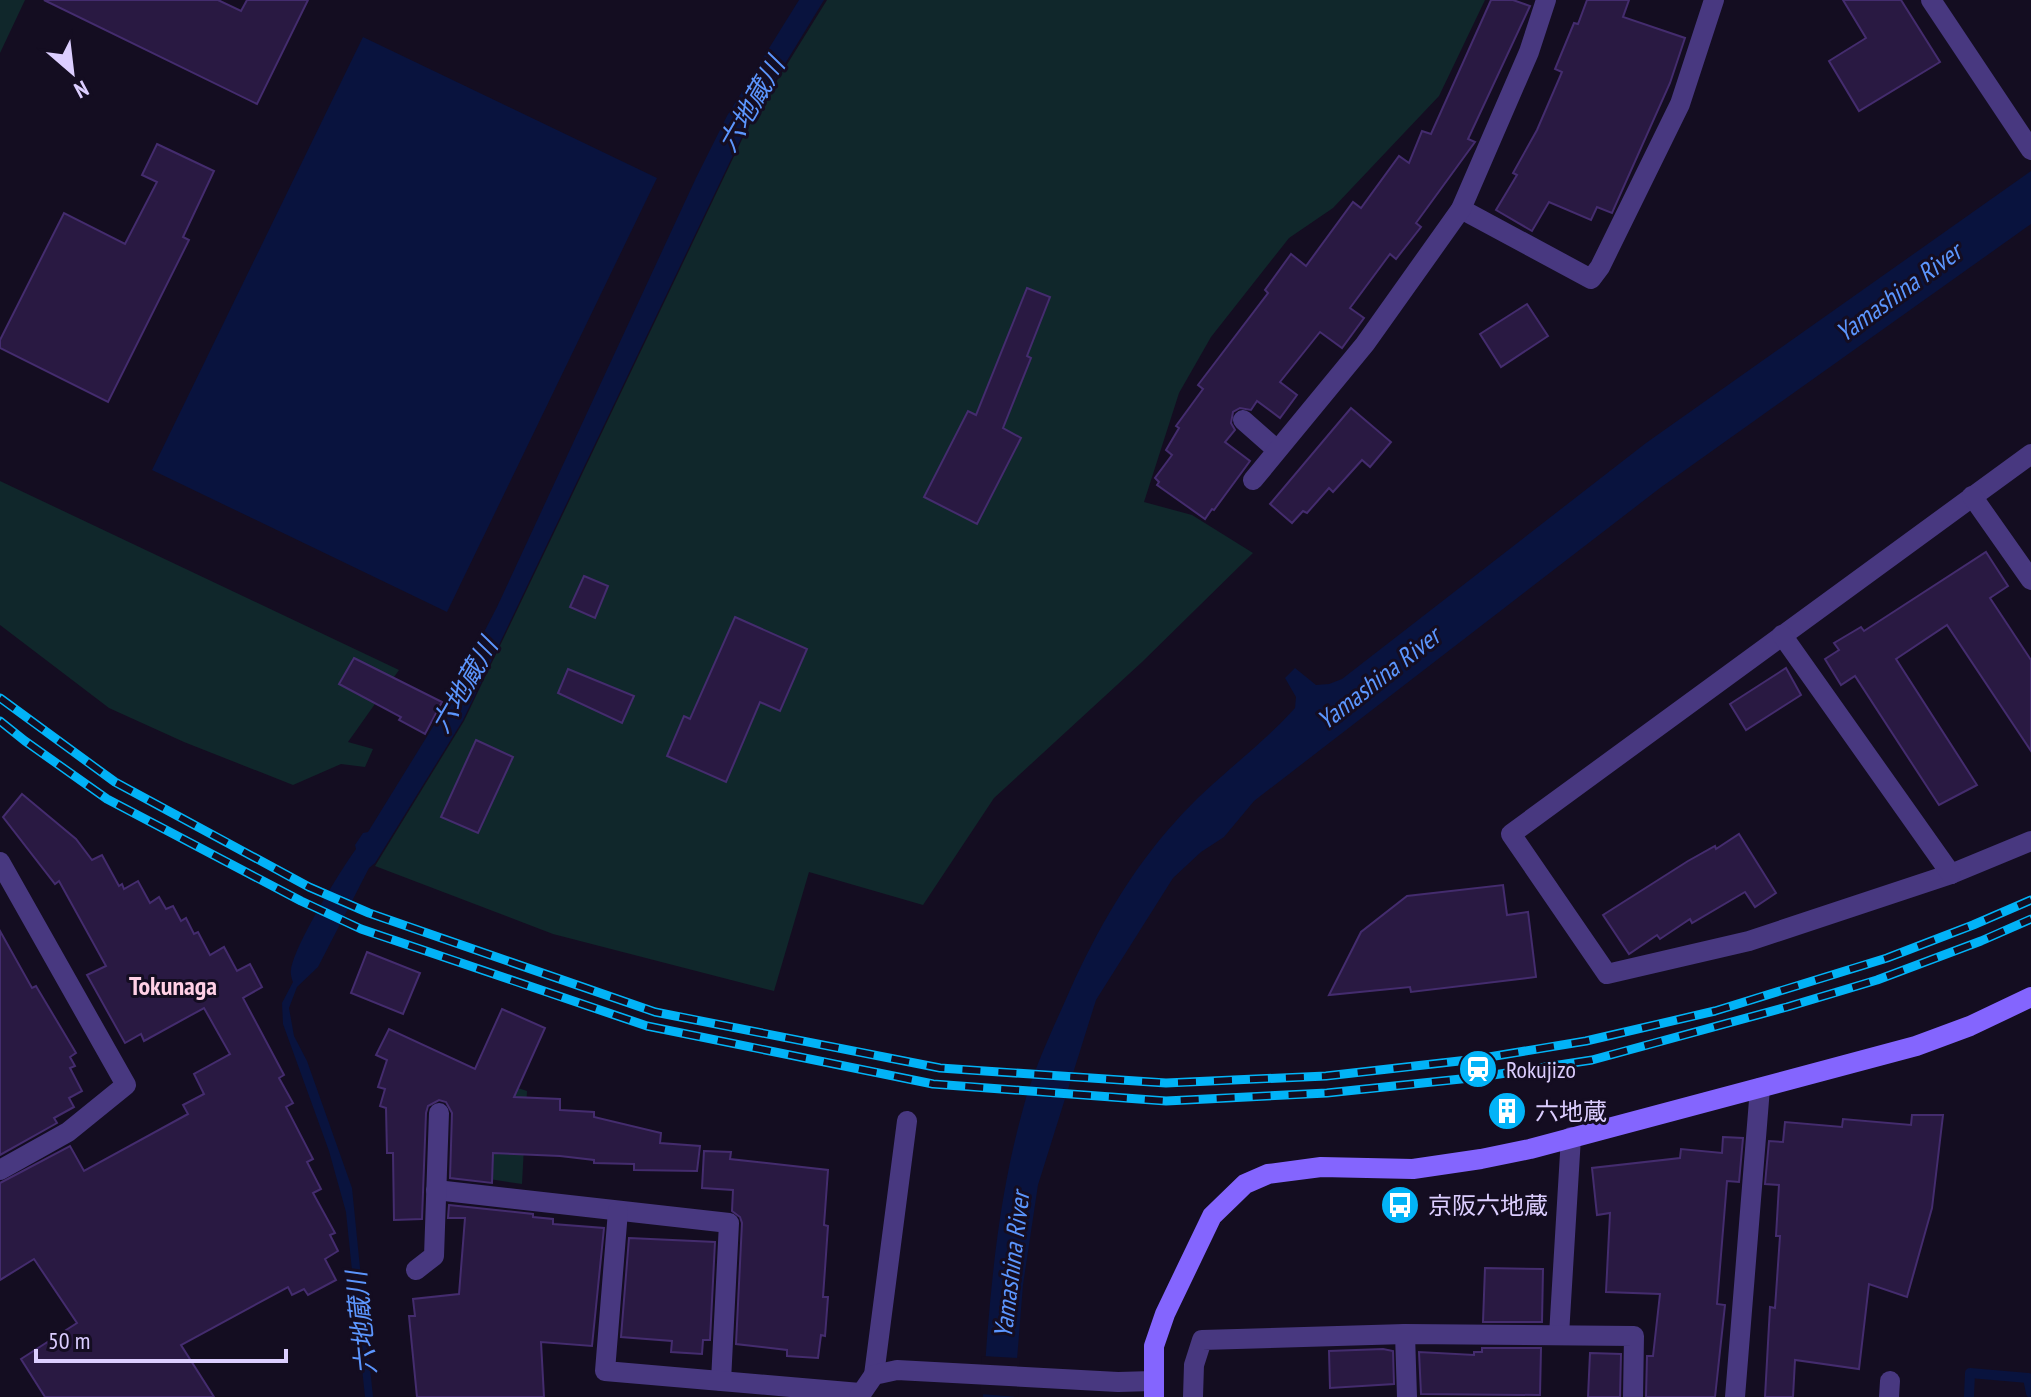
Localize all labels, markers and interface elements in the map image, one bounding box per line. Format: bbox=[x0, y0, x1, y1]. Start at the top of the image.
north arrow bbox=[32, 32, 112, 112]
water label: 六地蔵川 bbox=[711, 48, 793, 157]
text: N bbox=[70, 75, 93, 105]
water label: Yamashina River bbox=[1829, 233, 1970, 349]
water label: Yamashina River bbox=[1310, 617, 1449, 736]
water label: 六地蔵川 bbox=[424, 629, 506, 738]
district label: Tokunaga bbox=[129, 969, 217, 1002]
station icon: Rokujizo bbox=[1457, 1048, 1499, 1090]
place label: Rokujizo bbox=[1506, 1054, 1576, 1085]
building icon: 六地蔵 bbox=[1486, 1090, 1528, 1132]
place label: 六地蔵 bbox=[1535, 1096, 1607, 1127]
bus stop icon: 京阪六地蔵 bbox=[1379, 1184, 1421, 1226]
water label: Yamashina River bbox=[986, 1186, 1037, 1340]
place label: 京阪六地蔵 bbox=[1428, 1190, 1548, 1221]
water label: 六地蔵川 bbox=[339, 1267, 383, 1376]
scale bar bbox=[36, 1313, 286, 1363]
text: 50 m bbox=[48, 1325, 90, 1356]

